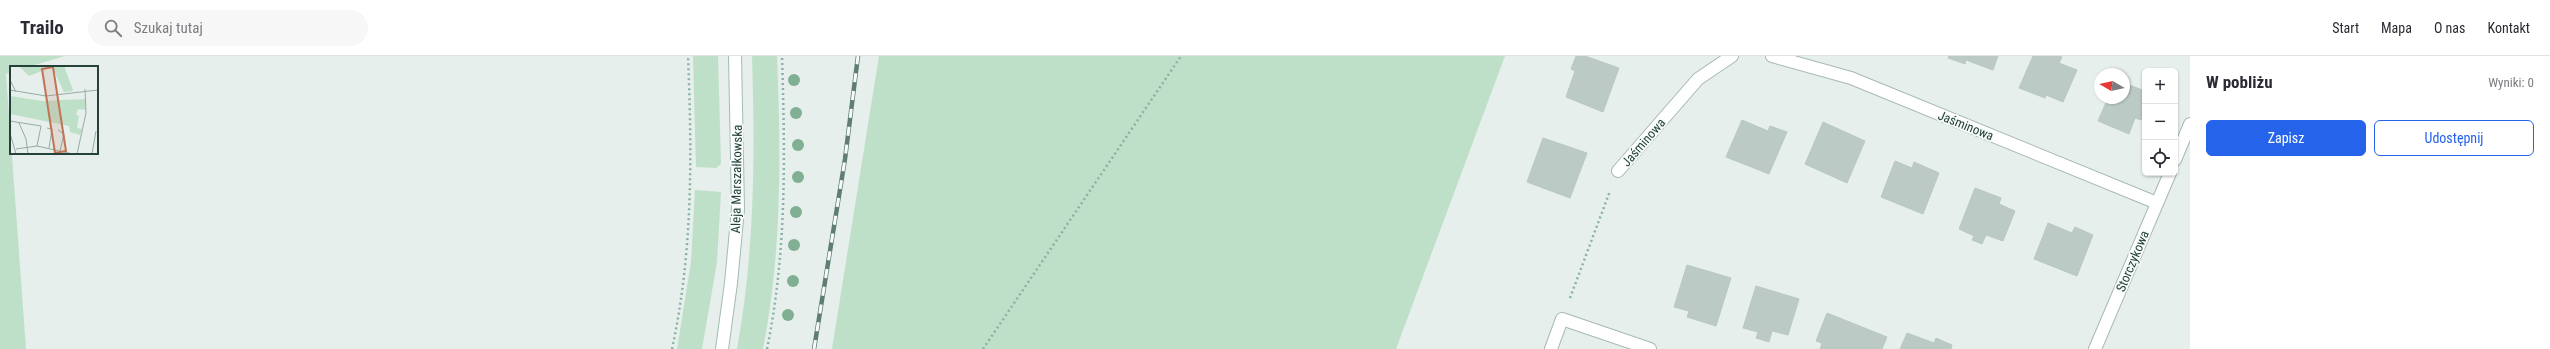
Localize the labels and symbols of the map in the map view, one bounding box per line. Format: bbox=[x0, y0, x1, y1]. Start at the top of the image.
inset map bbox=[10, 66, 98, 154]
north arrow bbox=[2094, 68, 2130, 104]
street label: Jaśminowa bbox=[1936, 108, 1996, 143]
street label: Jaśminowa bbox=[1618, 115, 1668, 169]
street label: Aleja Marszałkowska bbox=[728, 125, 745, 233]
street label: Storczykowa bbox=[2113, 228, 2152, 294]

